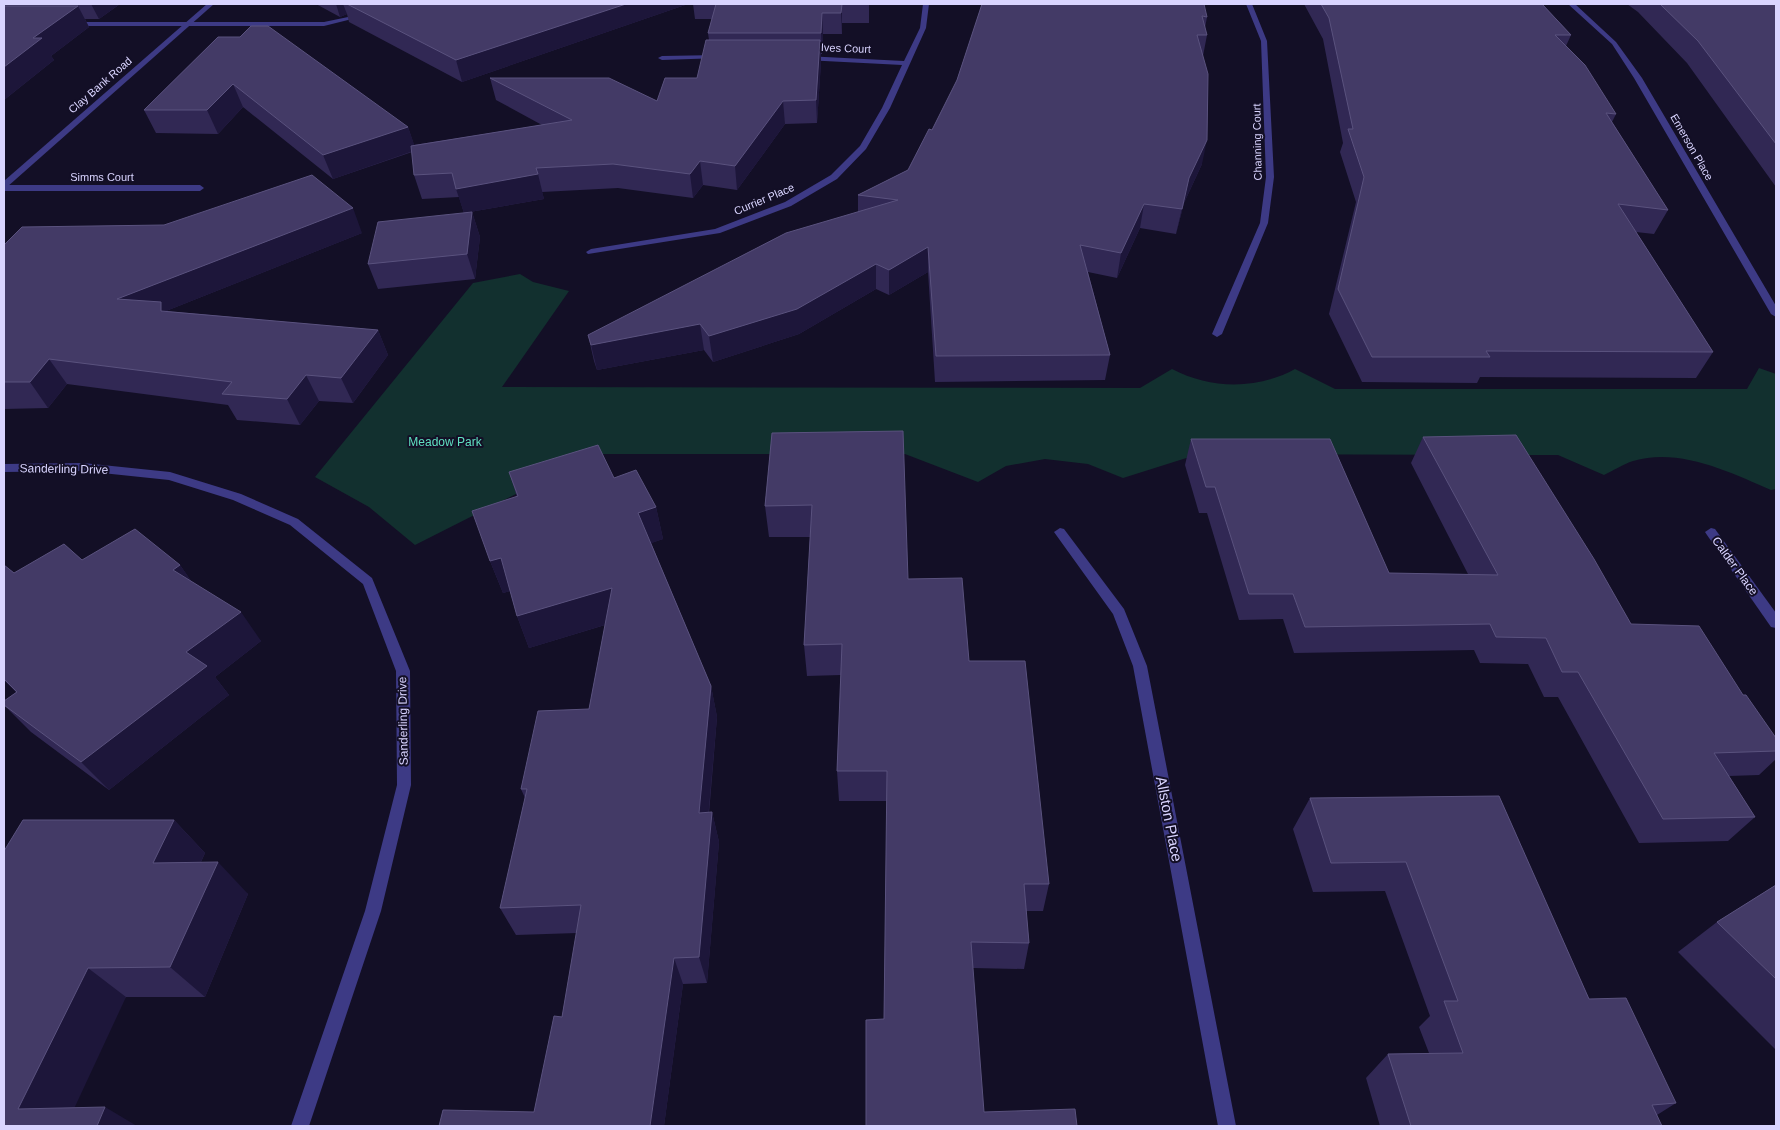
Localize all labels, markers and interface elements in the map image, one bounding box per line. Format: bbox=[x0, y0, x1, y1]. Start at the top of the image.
street label: Ives Court bbox=[821, 41, 871, 55]
street label: Clay Bank Road bbox=[66, 54, 134, 116]
street label: Channing Court bbox=[1250, 103, 1264, 181]
street label: Emerson Place bbox=[1668, 112, 1716, 182]
street label: Simms Court bbox=[70, 171, 134, 183]
street label: Currier Place bbox=[732, 181, 796, 217]
park label: Meadow Park bbox=[408, 435, 483, 449]
street label: Sanderling Drive bbox=[20, 461, 109, 477]
street label: Calder Place bbox=[1709, 534, 1761, 598]
street label: Sanderling Drive bbox=[395, 676, 411, 765]
street label: Allston Place bbox=[1153, 775, 1186, 863]

